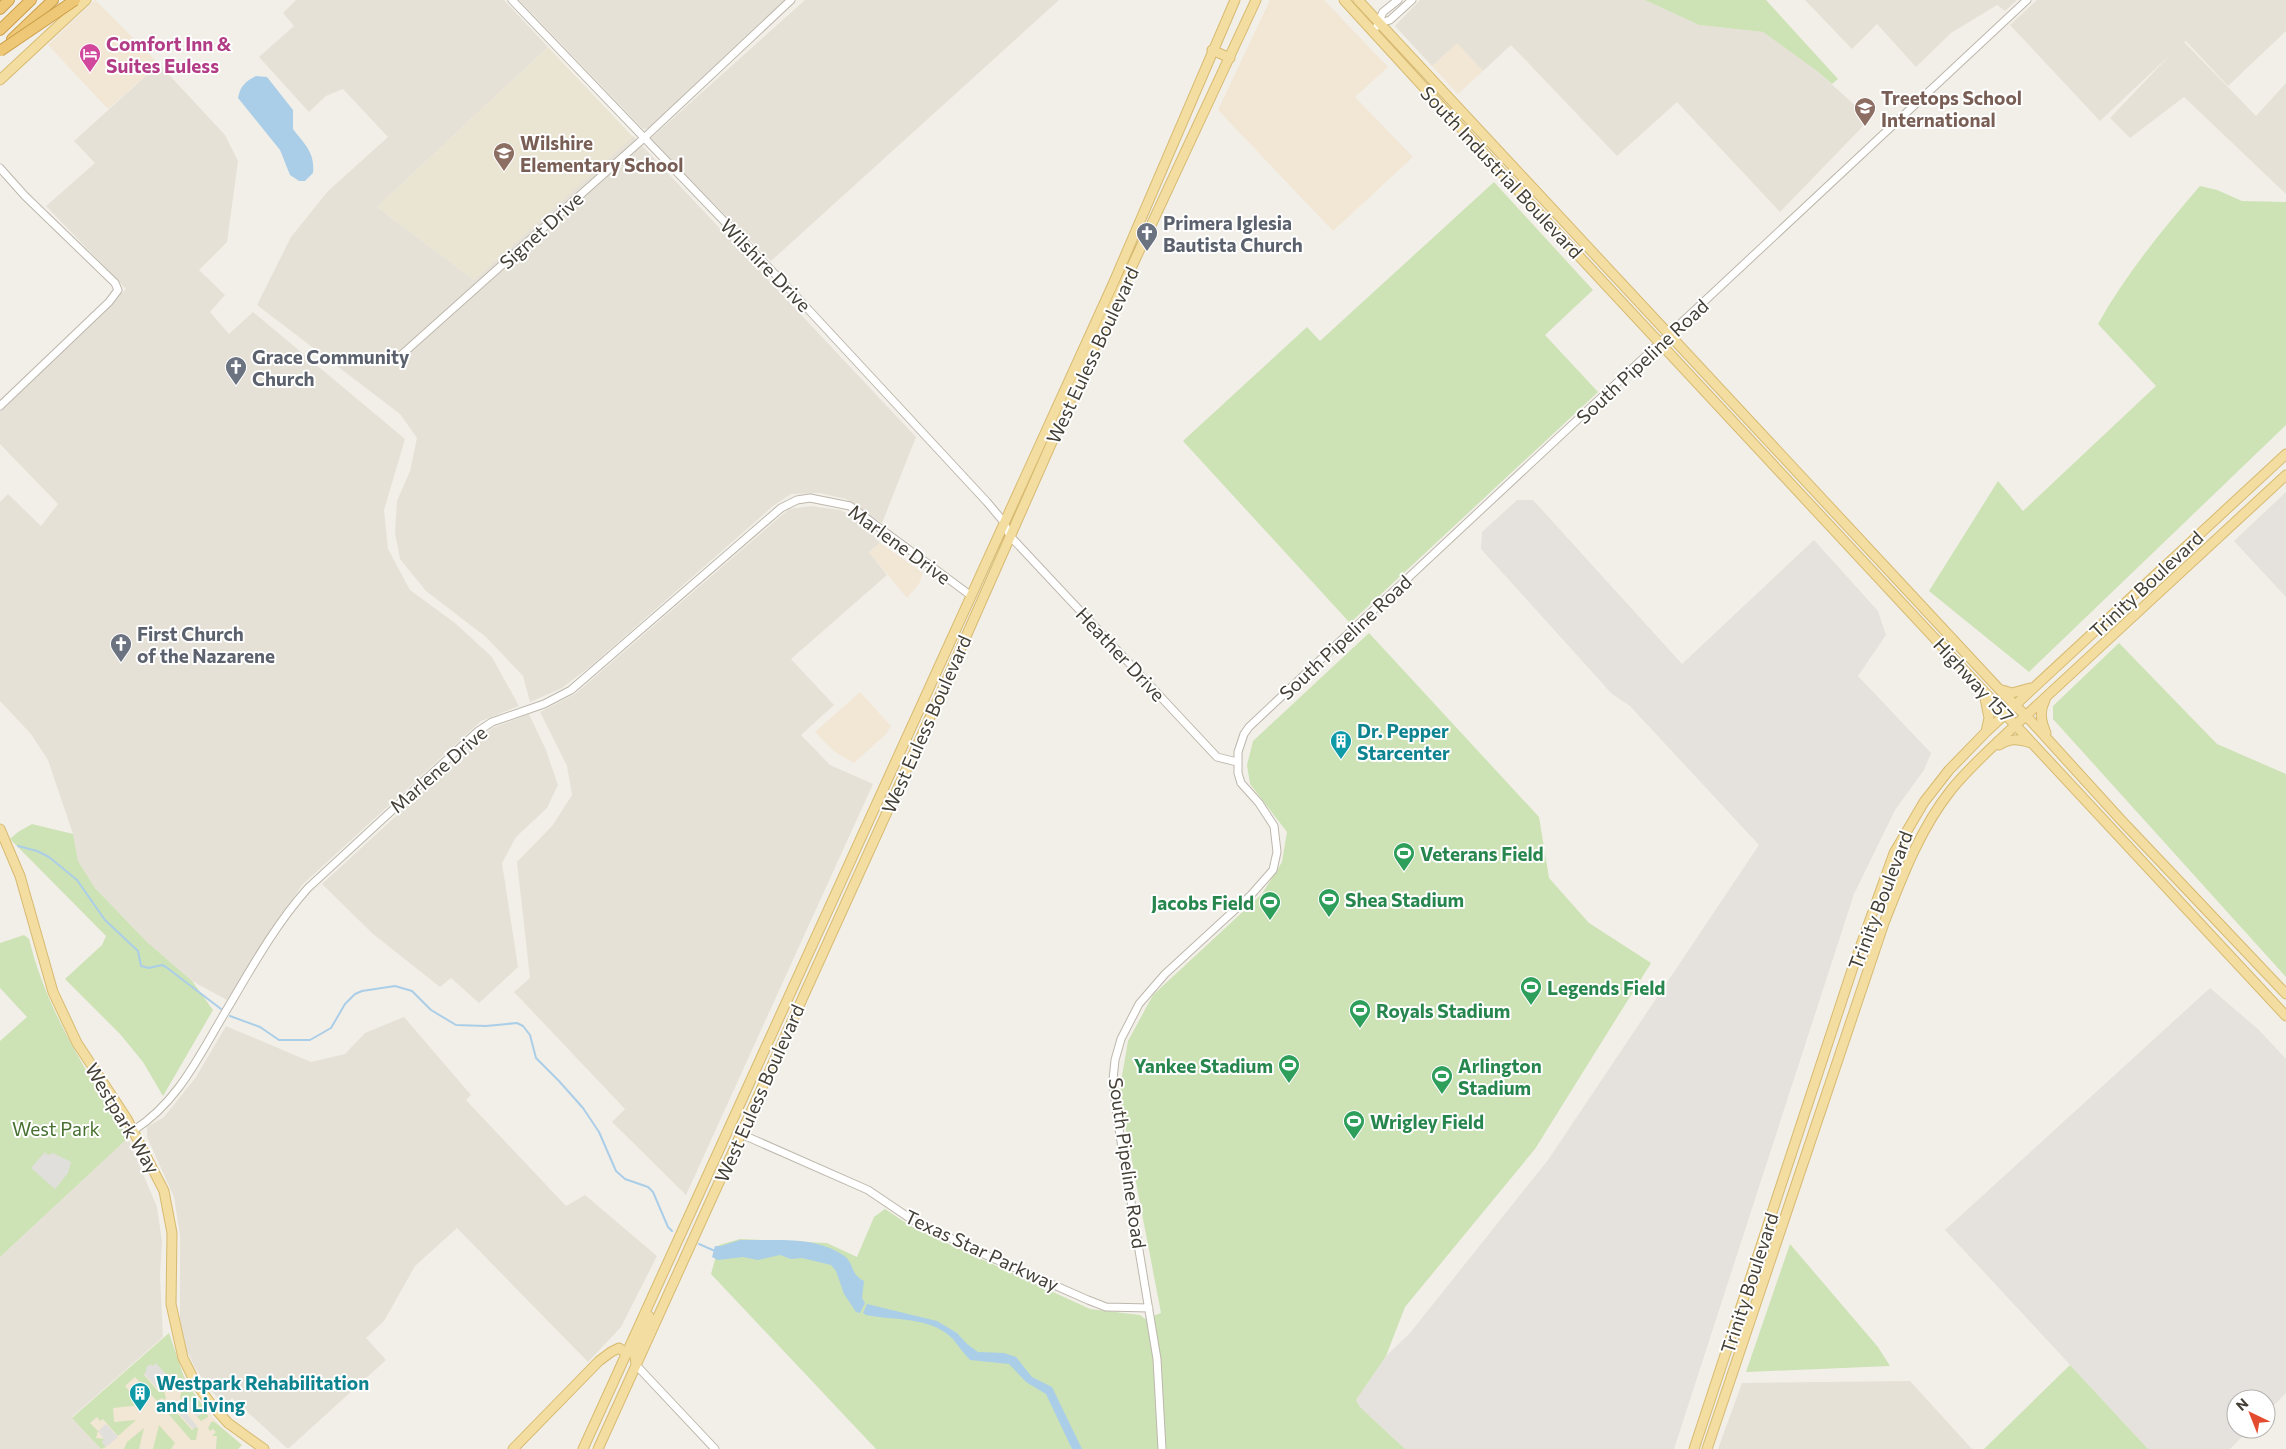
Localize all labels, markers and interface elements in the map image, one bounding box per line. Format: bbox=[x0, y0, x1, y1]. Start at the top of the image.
place label: Comfort Inn & Suites Euless bbox=[106, 32, 232, 77]
hotel icon: Comfort Inn & Suites Euless bbox=[78, 42, 102, 73]
street label: South Industrial Boulevard bbox=[1416, 81, 1588, 263]
place label: Treetops School International bbox=[1881, 86, 2022, 131]
school or university icon: Treetops School International bbox=[1853, 96, 1877, 127]
place label: Wilshire Elementary School bbox=[520, 131, 684, 176]
school or university icon: Wilshire Elementary School bbox=[492, 141, 516, 172]
street label: Signet Drive bbox=[494, 187, 588, 273]
place label: Primera Iglesia Bautista Church bbox=[1163, 211, 1303, 256]
street label: Wilshire Drive bbox=[716, 214, 816, 316]
church icon: Primera Iglesia Bautista Church bbox=[1135, 221, 1159, 252]
street label: West Euless Boulevard bbox=[1041, 263, 1143, 447]
street label: South Pipeline Road bbox=[1571, 294, 1713, 428]
place label: Grace Community Church bbox=[252, 345, 410, 390]
church icon: Grace Community Church bbox=[224, 355, 248, 386]
street label: Marlene Drive bbox=[844, 499, 956, 589]
street label: Trinity Boulevard bbox=[2085, 526, 2207, 642]
street label: South Pipeline Road bbox=[1274, 570, 1416, 704]
street label: Heather Drive bbox=[1072, 602, 1170, 706]
place label: First Church of the Nazarene bbox=[137, 622, 275, 667]
street label: West Euless Boulevard bbox=[876, 631, 976, 817]
church icon: First Church of the Nazarene bbox=[109, 632, 133, 663]
street label: Highway 157 bbox=[1929, 633, 2019, 727]
place label: Dr. Pepper Starcenter bbox=[1357, 719, 1450, 764]
street label: Marlene Drive bbox=[385, 721, 491, 817]
building icon: Dr. Pepper Starcenter bbox=[1329, 729, 1353, 760]
street label: Trinity Boulevard bbox=[1843, 827, 1917, 973]
sports icon: Veterans Field bbox=[1392, 841, 1416, 872]
place label: Veterans Field bbox=[1420, 842, 1544, 865]
sports icon: Shea Stadium bbox=[1317, 887, 1341, 918]
place label: Shea Stadium bbox=[1345, 888, 1464, 911]
sports icon: Jacobs Field bbox=[1258, 890, 1282, 921]
place label: Jacobs Field bbox=[1151, 891, 1254, 914]
sports icon: Legends Field bbox=[1519, 975, 1543, 1006]
place label: Legends Field bbox=[1547, 976, 1665, 999]
sports icon: Royals Stadium bbox=[1348, 998, 1372, 1029]
place label: Royals Stadium bbox=[1376, 999, 1510, 1022]
street label: West Euless Boulevard bbox=[709, 1000, 809, 1186]
sports icon: Yankee Stadium bbox=[1277, 1053, 1301, 1084]
place label: Yankee Stadium bbox=[1134, 1054, 1273, 1077]
place label: Arlington Stadium bbox=[1458, 1054, 1542, 1099]
street label: Westpark Way bbox=[81, 1058, 165, 1178]
sports icon: Arlington Stadium bbox=[1430, 1064, 1454, 1095]
street label: South Pipeline Road bbox=[1105, 1076, 1151, 1250]
sports icon: Wrigley Field bbox=[1342, 1109, 1366, 1140]
place label: Wrigley Field bbox=[1370, 1110, 1484, 1133]
park label: West Park bbox=[12, 1117, 100, 1140]
street label: Texas Star Parkway bbox=[901, 1204, 1063, 1296]
street label: Trinity Boulevard bbox=[1715, 1210, 1783, 1356]
place label: Westpark Rehabilitation and Living bbox=[156, 1371, 369, 1416]
building icon: Westpark Rehabilitation and Living bbox=[128, 1381, 152, 1412]
north arrow bbox=[2226, 1389, 2276, 1439]
text: N bbox=[2232, 1394, 2251, 1414]

